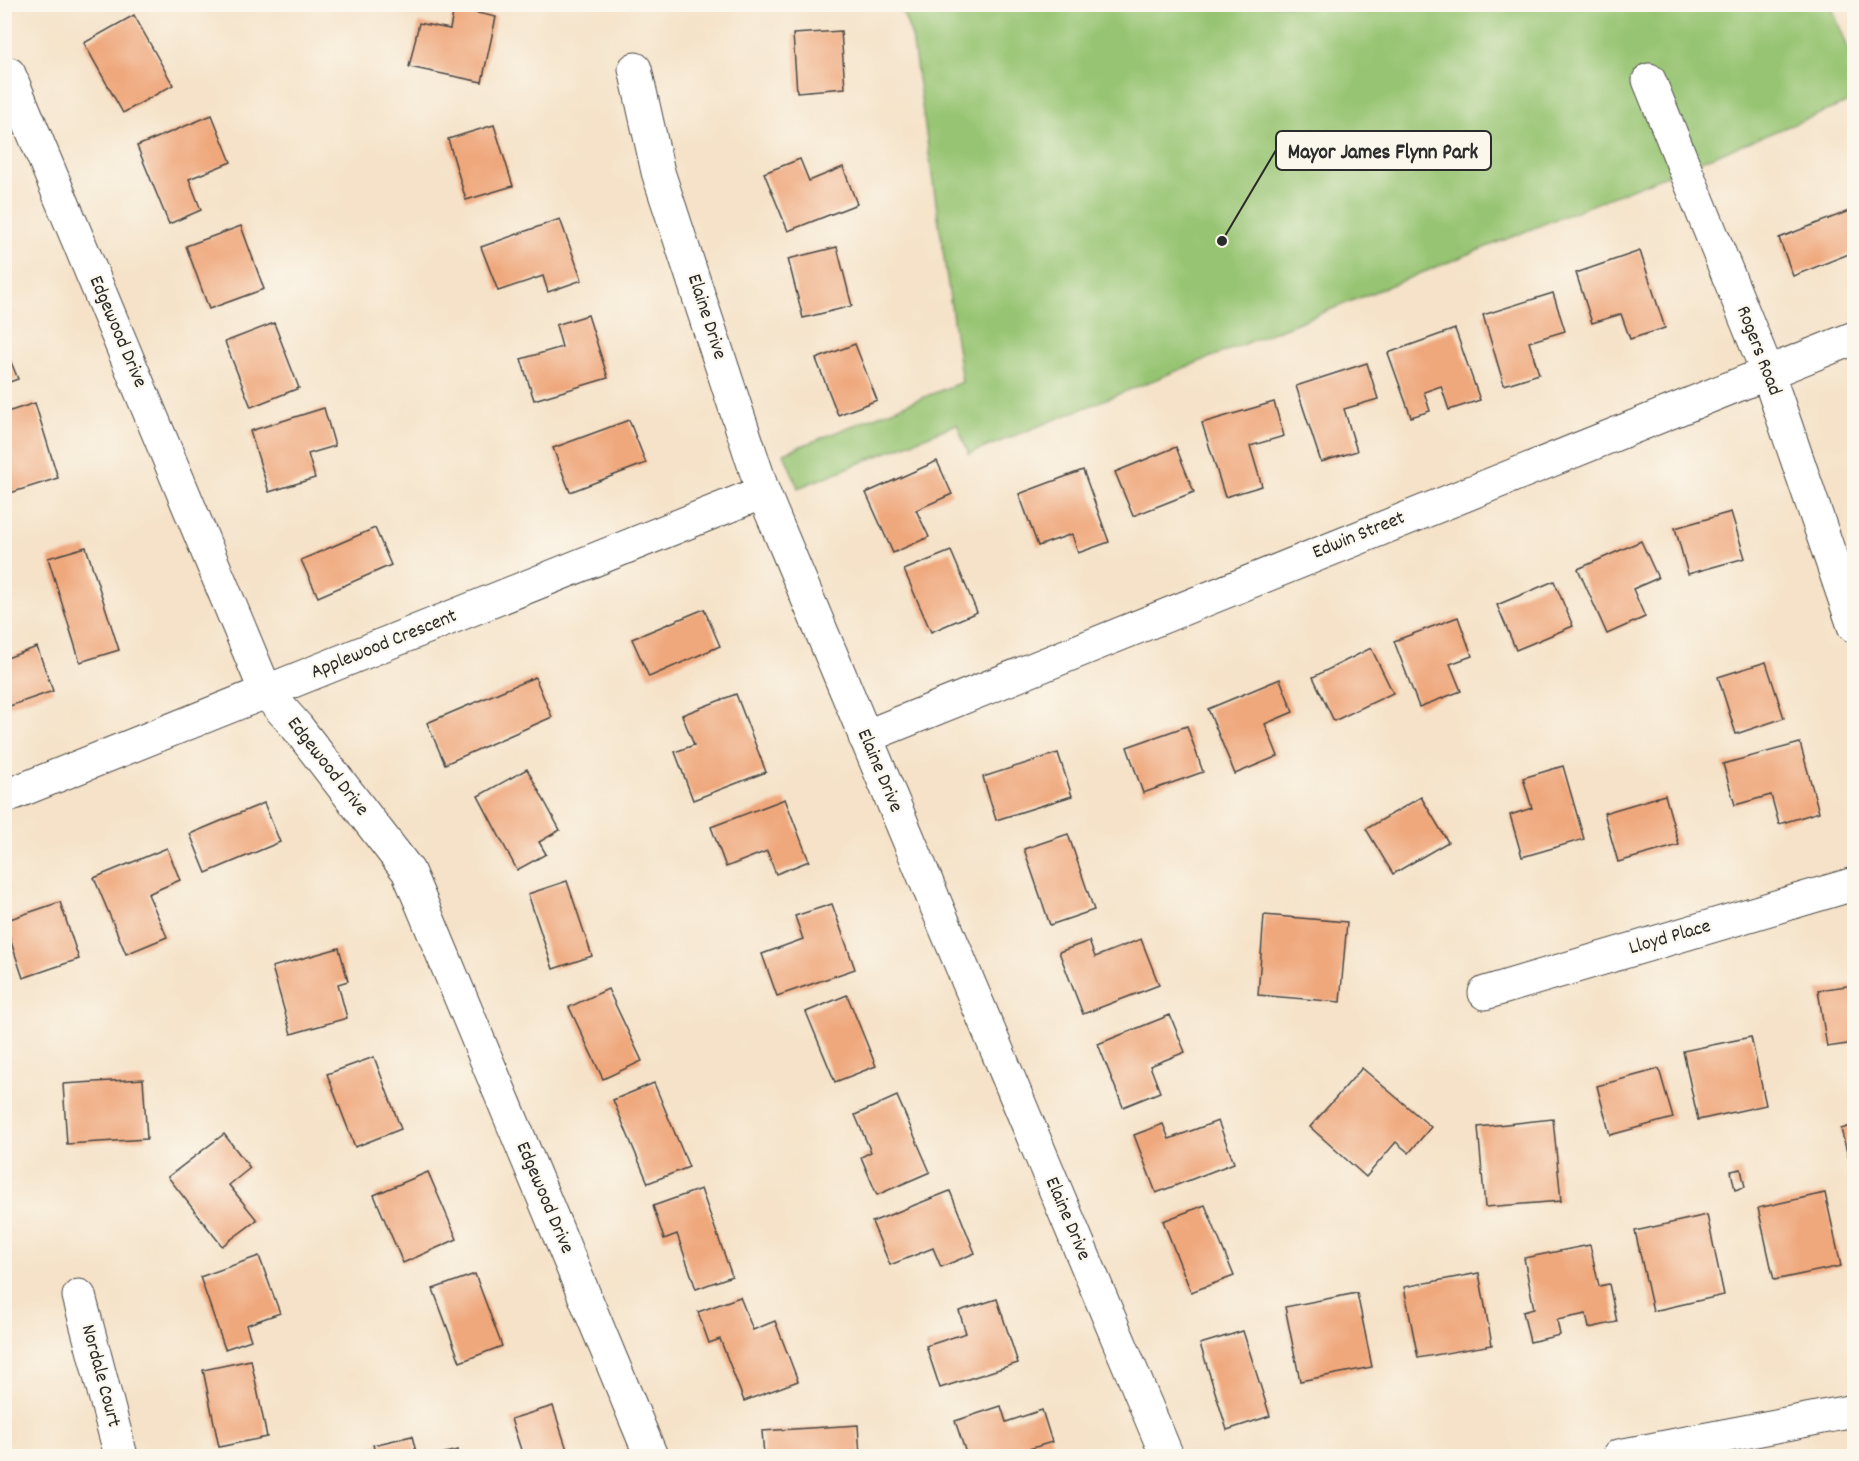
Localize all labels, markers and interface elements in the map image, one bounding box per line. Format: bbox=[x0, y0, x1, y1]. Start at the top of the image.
callout: Mayor James Flynn Park bbox=[1276, 131, 1491, 170]
text: Mayor James Flynn Park bbox=[1288, 139, 1479, 169]
street label: Elaine Drive bbox=[679, 271, 733, 363]
street label: Edgewood Drive bbox=[81, 272, 153, 393]
street label: Rogers Road bbox=[1728, 302, 1788, 400]
street label: Edwin Street bbox=[1309, 505, 1409, 567]
street label: Applewood Crescent bbox=[307, 603, 461, 687]
street label: Edgewood Drive bbox=[279, 711, 375, 823]
street label: Elaine Drive bbox=[849, 725, 909, 817]
street label: Lloyd Place bbox=[1626, 913, 1714, 963]
street label: Edgewood Drive bbox=[508, 1138, 580, 1259]
street label: Elaine Drive bbox=[1037, 1173, 1097, 1265]
street label: Nordale Court bbox=[73, 1322, 127, 1430]

